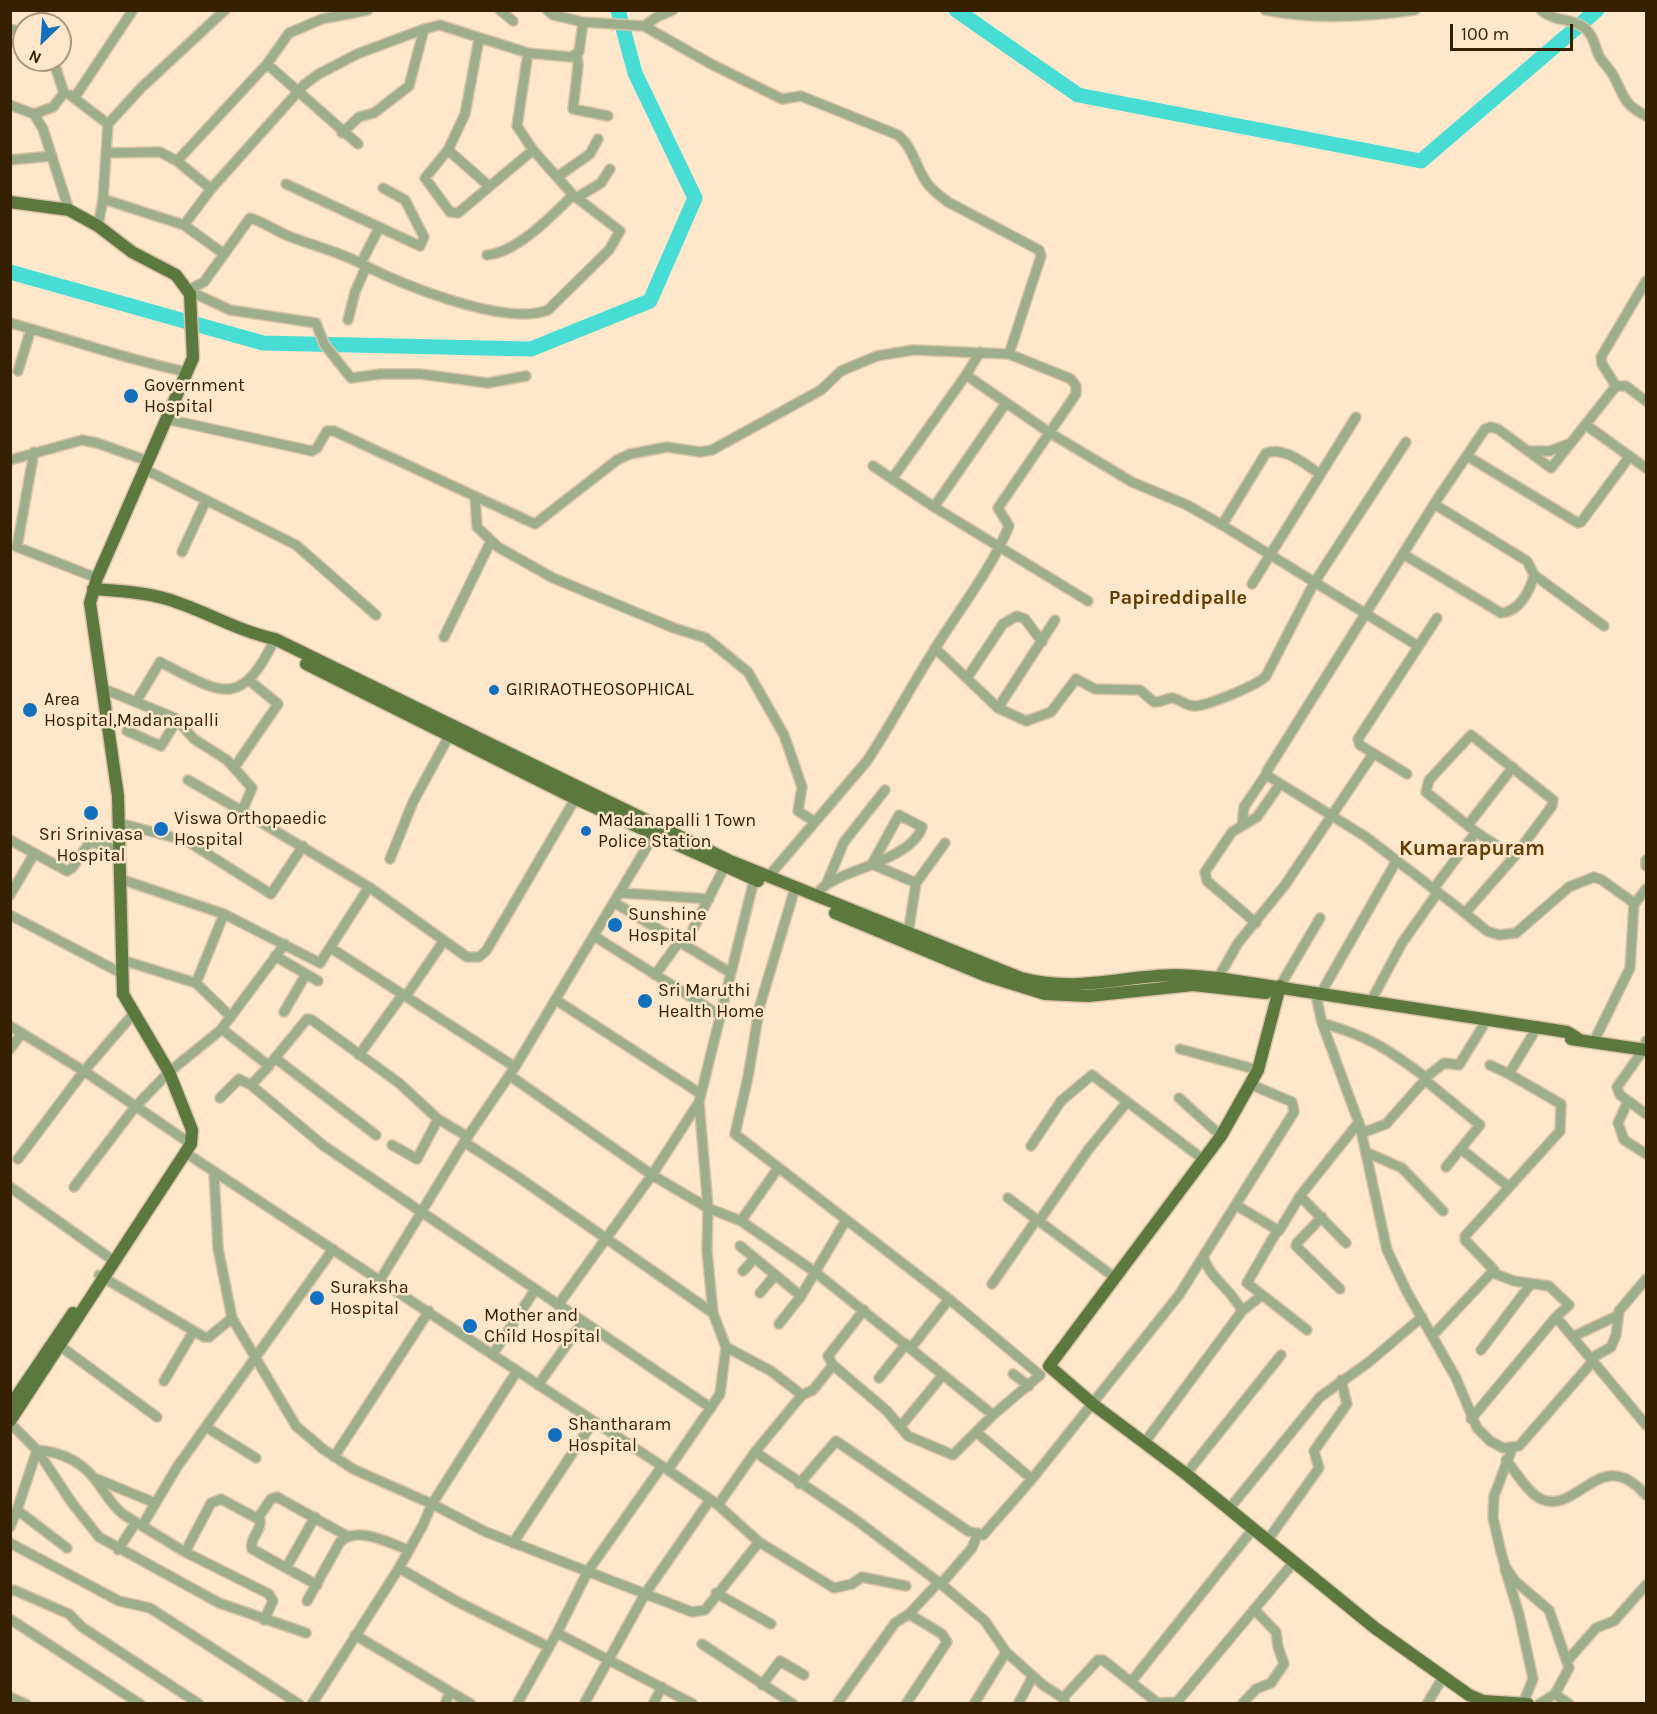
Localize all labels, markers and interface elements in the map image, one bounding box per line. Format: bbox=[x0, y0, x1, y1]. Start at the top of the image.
north arrow bbox=[12, 12, 72, 72]
scale bar bbox=[1453, 12, 1576, 50]
text: 100 m bbox=[1461, 23, 1509, 45]
text: N bbox=[26, 46, 44, 68]
place label: Government Hospital bbox=[144, 375, 245, 418]
marker: Government Hospital bbox=[122, 387, 140, 405]
district label: Papireddipalle bbox=[1109, 586, 1247, 610]
place label: GIRIRAOTHEOSOPHICAL bbox=[506, 679, 694, 701]
marker: GIRIRAOTHEOSOPHICAL bbox=[487, 683, 501, 697]
place label: Area Hospital,Madanapalli bbox=[44, 689, 219, 732]
marker: Area Hospital,Madanapalli bbox=[21, 701, 39, 719]
marker: Sri Srinivasa Hospital bbox=[82, 804, 100, 822]
place label: Viswa Orthopaedic Hospital bbox=[174, 808, 327, 850]
place label: Madanapalli 1 Town Police Station bbox=[598, 810, 756, 852]
marker: Viswa Orthopaedic Hospital bbox=[152, 820, 170, 838]
place label: Sri Srinivasa Hospital bbox=[39, 824, 143, 866]
marker: Madanapalli 1 Town Police Station bbox=[579, 824, 593, 838]
district label: Kumarapuram bbox=[1399, 836, 1545, 862]
place label: Sunshine Hospital bbox=[628, 904, 706, 946]
marker: Sunshine Hospital bbox=[606, 916, 624, 934]
place label: Sri Maruthi Health Home bbox=[658, 980, 764, 1022]
marker: Sri Maruthi Health Home bbox=[636, 992, 654, 1010]
place label: Suraksha Hospital bbox=[330, 1277, 409, 1320]
marker: Suraksha Hospital bbox=[308, 1289, 326, 1307]
place label: Mother and Child Hospital bbox=[484, 1305, 600, 1348]
marker: Mother and Child Hospital bbox=[461, 1317, 479, 1335]
place label: Shantharam Hospital bbox=[568, 1414, 671, 1456]
marker: Shantharam Hospital bbox=[546, 1426, 564, 1444]

